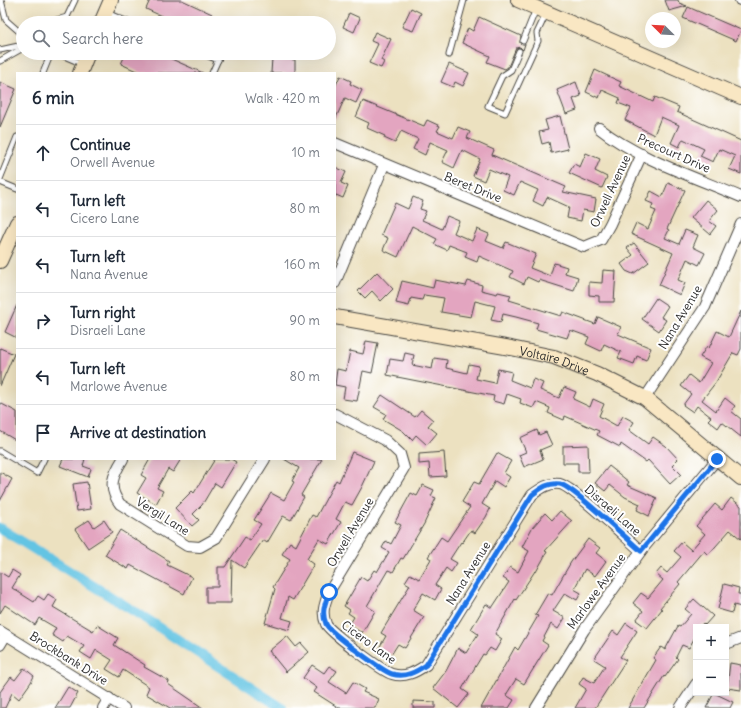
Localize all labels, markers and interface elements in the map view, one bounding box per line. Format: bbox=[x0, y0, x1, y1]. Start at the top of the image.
north arrow bbox=[645, 12, 681, 48]
search box bbox=[16, 16, 336, 60]
icon: search bbox=[30, 27, 52, 49]
text: Search here bbox=[62, 29, 143, 48]
text: 6 min bbox=[32, 87, 74, 109]
text: Walk · 420 m bbox=[245, 90, 320, 107]
street label: Precourt Drive bbox=[635, 130, 713, 176]
text: Continue bbox=[70, 135, 131, 154]
icon: ahead bbox=[32, 142, 54, 164]
text: 10 m bbox=[292, 144, 320, 161]
street label: Orwell Avenue bbox=[587, 152, 633, 230]
text: Orwell Avenue bbox=[70, 154, 155, 171]
street label: Beret Drive bbox=[442, 169, 504, 205]
text: Turn left bbox=[70, 191, 125, 210]
icon: left bbox=[32, 198, 54, 220]
text: 80 m bbox=[289, 200, 320, 217]
text: Cicero Lane bbox=[70, 210, 139, 227]
text: Turn left bbox=[70, 247, 125, 266]
icon: left bbox=[32, 254, 54, 276]
text: 160 m bbox=[284, 256, 320, 273]
text: Nana Avenue bbox=[70, 266, 148, 283]
street label: Nana Avenue bbox=[655, 282, 705, 352]
text: Turn right bbox=[70, 303, 135, 322]
icon: right bbox=[32, 310, 54, 332]
text: 90 m bbox=[289, 312, 320, 329]
text: Disraeli Lane bbox=[70, 322, 145, 339]
street label: Voltaire Drive bbox=[518, 343, 592, 378]
text: Turn left bbox=[70, 359, 125, 378]
icon: left bbox=[32, 366, 54, 388]
text: 80 m bbox=[289, 368, 320, 385]
text: Marlowe Avenue bbox=[70, 378, 167, 395]
icon: arrive bbox=[32, 422, 54, 444]
text: Arrive at destination bbox=[70, 423, 206, 442]
route end bbox=[708, 450, 726, 468]
street label: Disraeli Lane bbox=[582, 482, 644, 538]
street label: Vergil Lane bbox=[134, 494, 192, 538]
street label: Orwell Avenue bbox=[323, 494, 377, 570]
street label: Nana Avenue bbox=[443, 539, 493, 607]
street label: Marlowe Avenue bbox=[564, 550, 628, 632]
route start bbox=[320, 583, 338, 601]
street label: Cicero Lane bbox=[339, 617, 399, 667]
map controls bbox=[693, 624, 729, 696]
button: + bbox=[693, 624, 729, 660]
street label: Brockbank Drive bbox=[27, 628, 111, 688]
button: − bbox=[693, 660, 729, 696]

